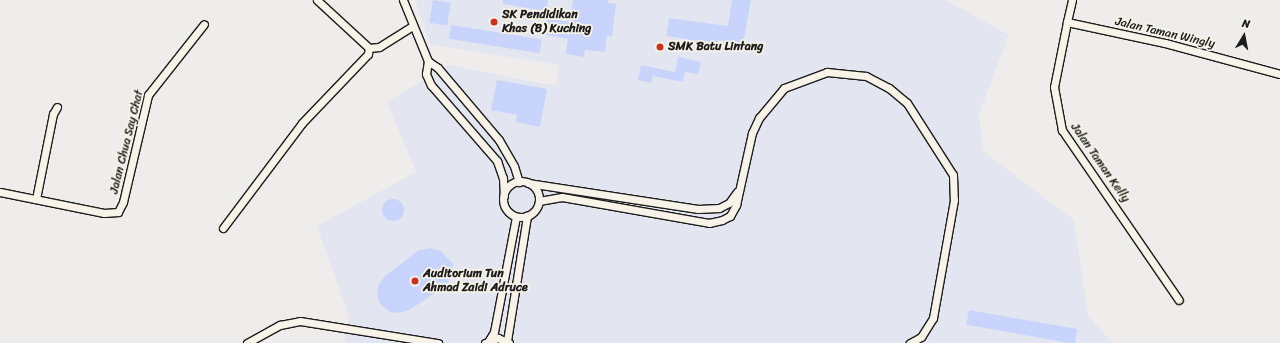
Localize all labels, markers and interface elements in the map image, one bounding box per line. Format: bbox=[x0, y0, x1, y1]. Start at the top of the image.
place label: SK Pendidikan Khas (B) Kuching bbox=[502, 8, 591, 36]
text: N bbox=[1241, 14, 1252, 34]
street label: Jalan Taman Wingly bbox=[1114, 15, 1216, 51]
north arrow bbox=[1224, 16, 1264, 56]
marker: SK Pendidikan Khas (B) Kuching bbox=[489, 17, 499, 27]
place label: SMK Batu Lintang bbox=[668, 40, 764, 54]
marker: SMK Batu Lintang bbox=[655, 42, 665, 52]
street label: Jalan Chua Say Chat bbox=[107, 88, 147, 196]
street label: Jalan Taman Kelly bbox=[1067, 121, 1133, 205]
place label: Auditorium Tun Ahmad Zaidi Adruce bbox=[423, 267, 528, 295]
marker: Auditorium Tun Ahmad Zaidi Adruce bbox=[410, 276, 420, 286]

